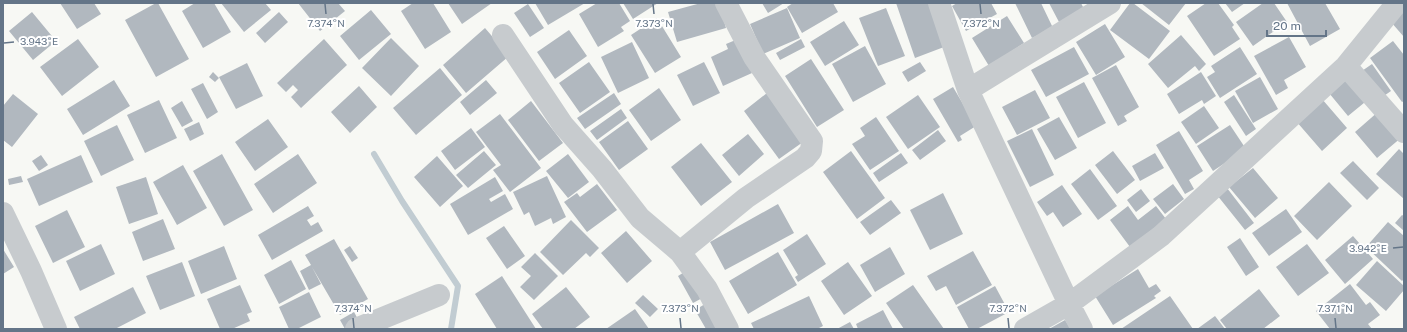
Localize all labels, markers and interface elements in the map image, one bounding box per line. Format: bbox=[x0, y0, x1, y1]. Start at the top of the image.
scale bar bbox=[1267, 12, 1326, 38]
text: 7.374°N bbox=[307, 17, 345, 29]
text: 7.373°N bbox=[635, 17, 673, 29]
text: 7.372°N bbox=[962, 17, 1000, 29]
text: 20 m bbox=[1273, 19, 1301, 33]
text: 3.943°E bbox=[20, 35, 58, 47]
text: 3.942°E bbox=[1349, 242, 1387, 254]
text: 7.374°N bbox=[334, 302, 372, 314]
text: 7.373°N bbox=[661, 302, 699, 314]
text: 7.372°N bbox=[989, 302, 1027, 314]
text: 7.371°N bbox=[1317, 302, 1353, 314]

